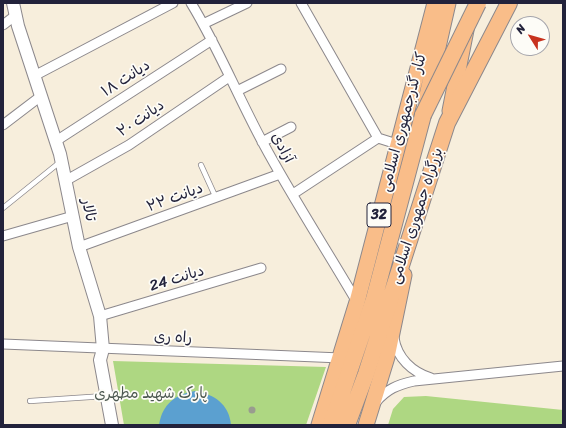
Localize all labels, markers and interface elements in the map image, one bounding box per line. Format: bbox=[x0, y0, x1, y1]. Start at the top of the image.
north arrow bbox=[510, 16, 550, 56]
text: N bbox=[511, 20, 531, 38]
street label: کنار گذرجمهوری اسلامی bbox=[377, 50, 431, 194]
street label: دیانت ۱۸ bbox=[98, 57, 154, 101]
street label: دیانت ۲۰ bbox=[114, 97, 168, 141]
street label: آزادی bbox=[267, 130, 297, 166]
street label: بزرگراه جمهوری اسلامی bbox=[386, 146, 448, 286]
street label: دیانت ۲۲ bbox=[144, 180, 206, 216]
street label: تالار bbox=[77, 197, 99, 223]
road number: 32 bbox=[367, 203, 391, 227]
street label: دیانت 24 bbox=[148, 262, 206, 296]
street label: راه ری bbox=[154, 328, 192, 348]
park label: پارک شهید مطهری bbox=[94, 385, 208, 403]

